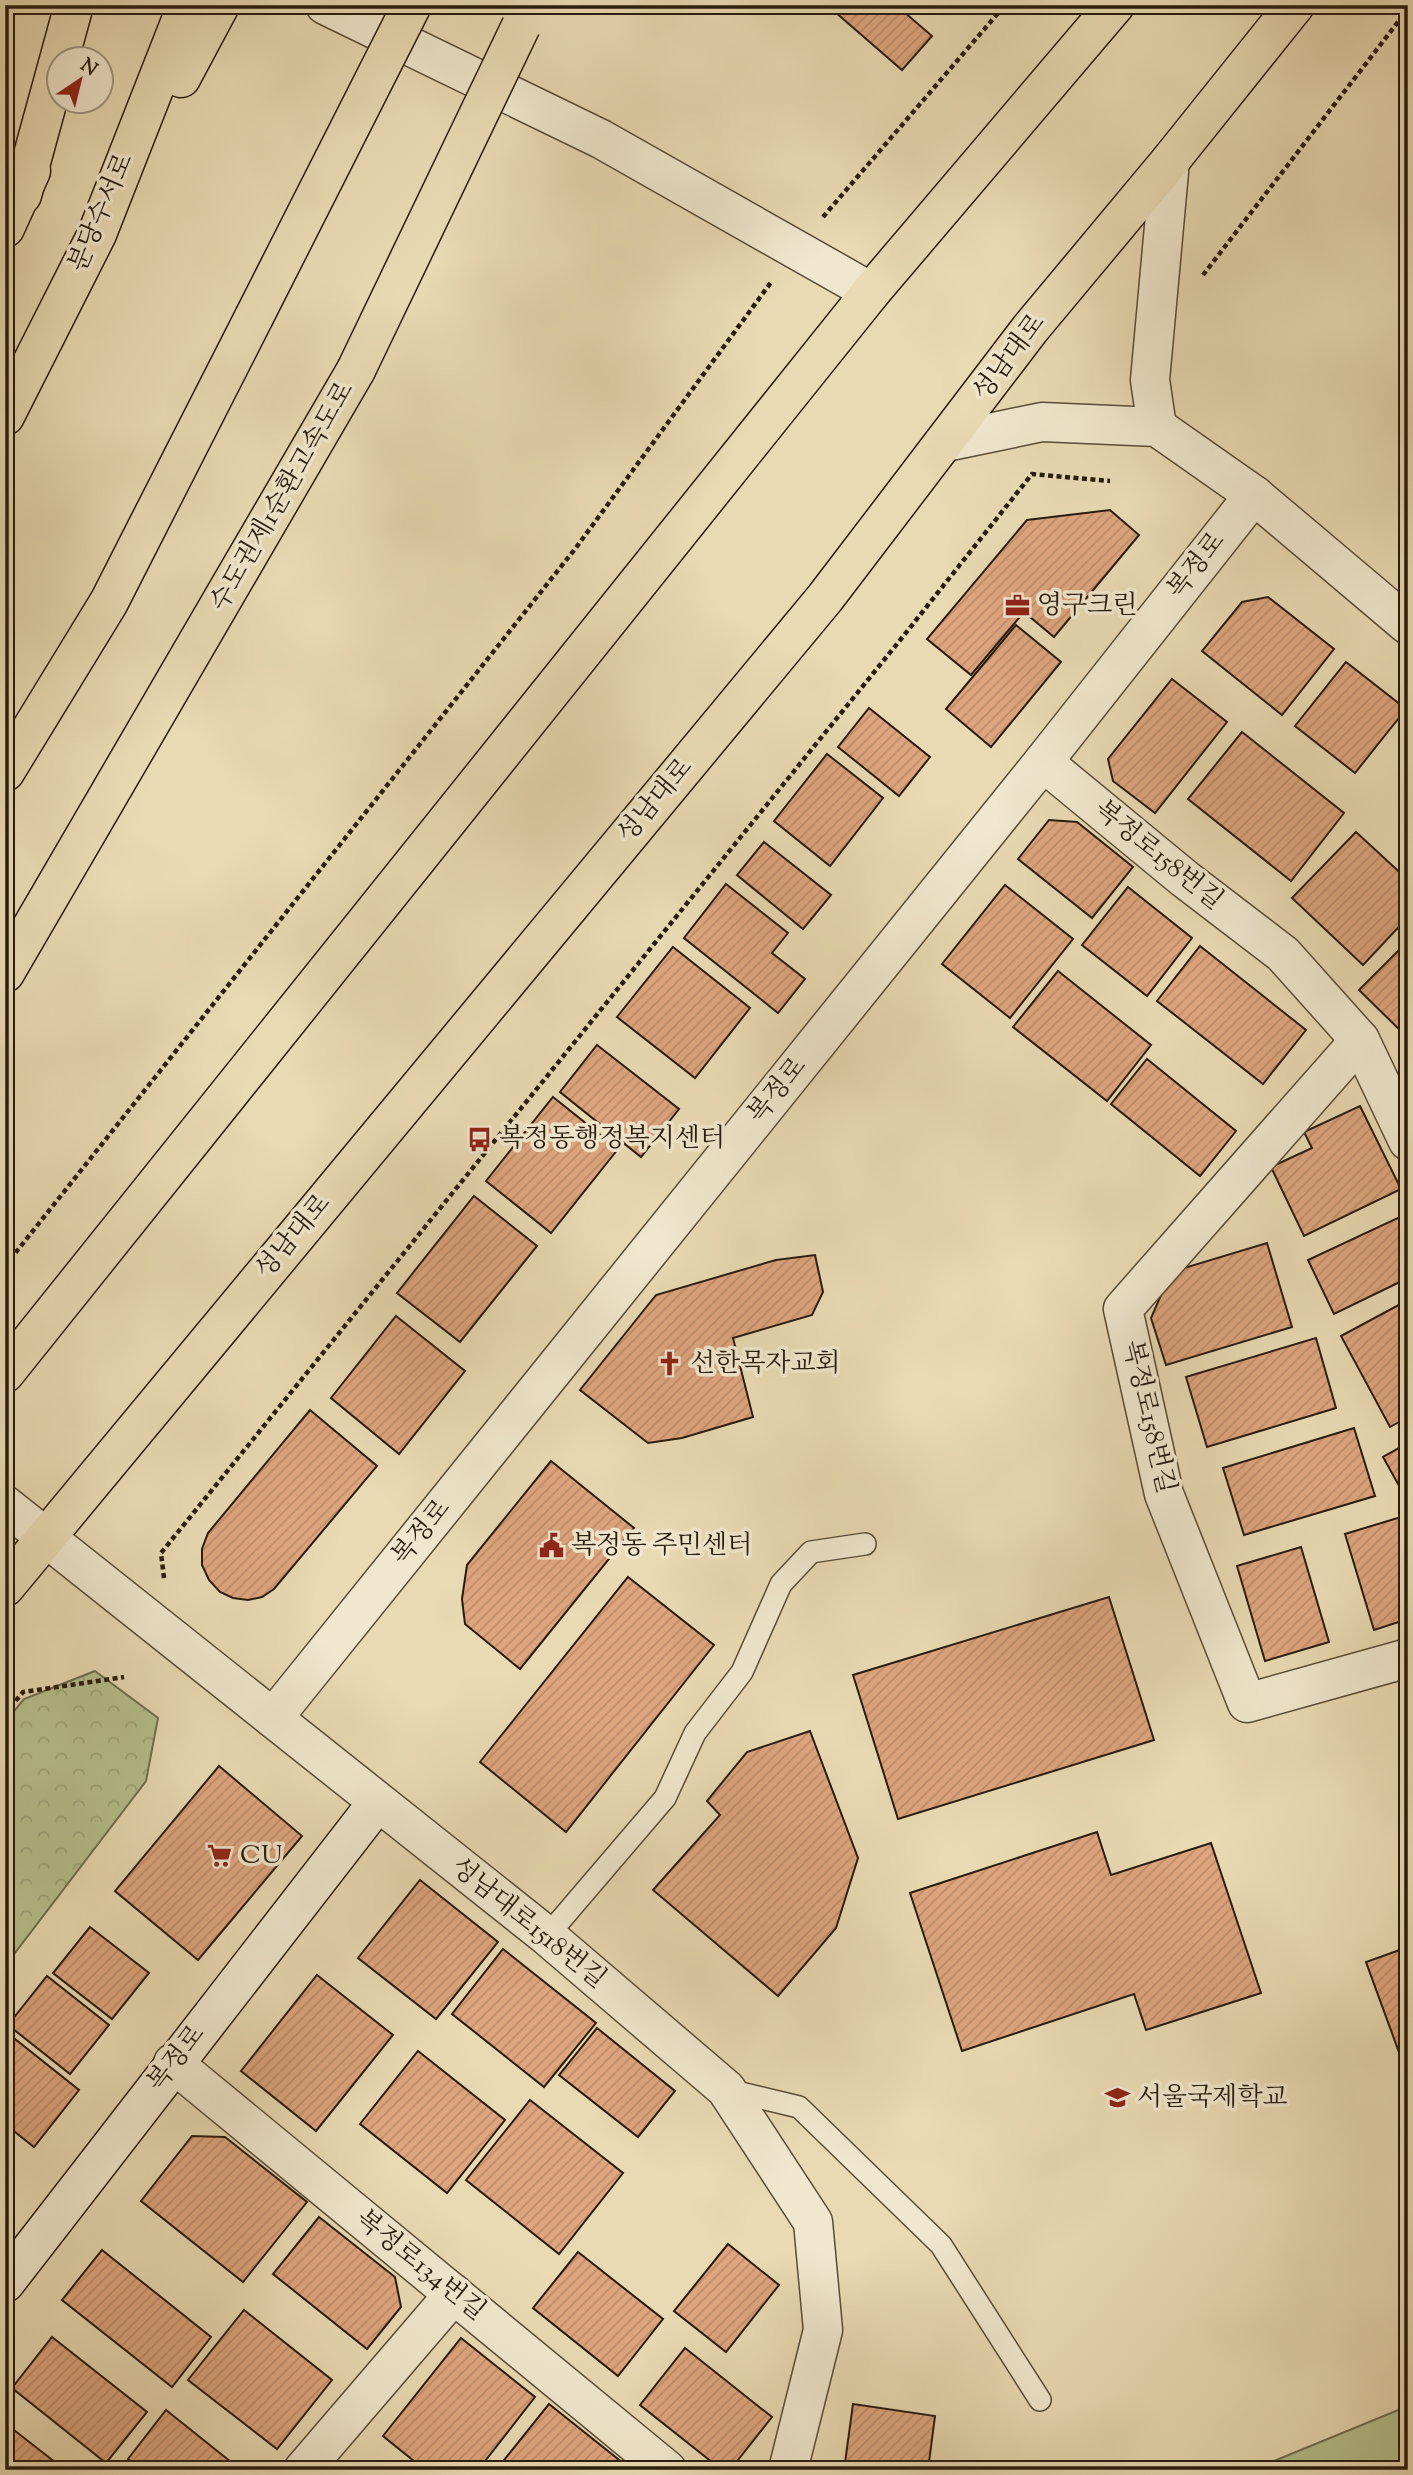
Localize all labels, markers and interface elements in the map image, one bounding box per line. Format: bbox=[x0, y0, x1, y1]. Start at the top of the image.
north arrow bbox=[46, 46, 116, 116]
text: N bbox=[74, 53, 102, 84]
street label: 분당수서로 bbox=[60, 148, 144, 278]
street label: 성남대로 bbox=[965, 307, 1055, 409]
street label: 수도권제1순환고속도로 bbox=[202, 375, 364, 619]
street label: 복정로 bbox=[1159, 525, 1235, 607]
place label: 영구크린 bbox=[1037, 588, 1137, 625]
office icon: 영구크린 bbox=[1003, 592, 1031, 620]
street label: 성남대로 bbox=[610, 751, 702, 851]
street label: 복정로158번길 bbox=[1086, 792, 1230, 920]
street label: 복정로 bbox=[740, 1050, 816, 1132]
place label: 복정동행정복지센터 bbox=[499, 1121, 725, 1158]
bus stop icon: 복정동행정복지센터 bbox=[465, 1125, 493, 1153]
street label: 성남대로 bbox=[248, 1187, 340, 1287]
street label: 복정로158번길 bbox=[1112, 1337, 1184, 1497]
place label: 선한목자교회 bbox=[690, 1346, 841, 1383]
church icon: 선한목자교회 bbox=[656, 1350, 684, 1378]
street label: 복정로 bbox=[384, 1492, 460, 1574]
place label: 복정동 주민센터 bbox=[571, 1528, 752, 1565]
public building icon: 복정동 주민센터 bbox=[537, 1532, 565, 1560]
place label: CU bbox=[240, 1838, 282, 1875]
supermarket icon: CU bbox=[206, 1842, 234, 1870]
street label: 성남대로1518번길 bbox=[442, 1850, 614, 1998]
street label: 복정로 bbox=[139, 2018, 215, 2100]
place label: 서울국제학교 bbox=[1137, 2080, 1288, 2117]
school or university icon: 서울국제학교 bbox=[1103, 2084, 1131, 2112]
street label: 복정로134번길 bbox=[347, 2202, 493, 2330]

